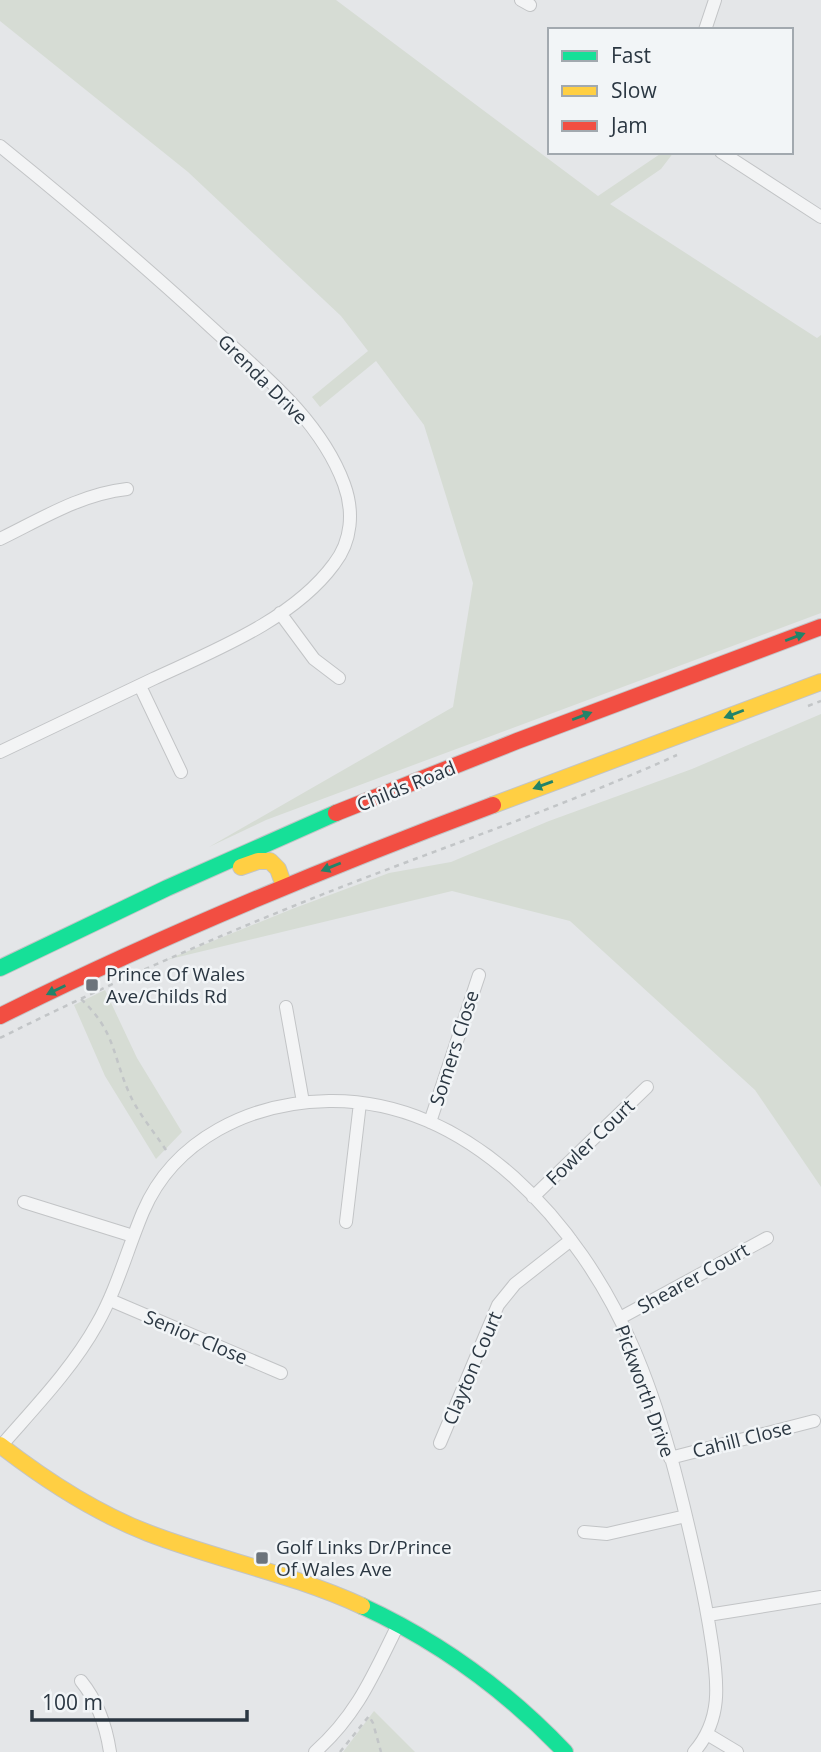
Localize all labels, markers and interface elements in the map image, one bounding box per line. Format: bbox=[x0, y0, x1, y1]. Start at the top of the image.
legend bbox=[548, 28, 793, 154]
text: Fast bbox=[611, 41, 651, 69]
text: Slow bbox=[611, 76, 657, 104]
text: Jam bbox=[609, 111, 648, 139]
street label: Grenda Drive bbox=[212, 328, 314, 430]
one-way arrow bbox=[785, 631, 806, 642]
one-way arrow bbox=[724, 709, 745, 720]
one-way arrow bbox=[571, 711, 592, 722]
street label: Childs Road bbox=[353, 754, 459, 818]
one-way arrow bbox=[532, 780, 553, 791]
one-way arrow bbox=[320, 862, 341, 873]
place label: Prince Of Wales Ave/Childs Rd bbox=[106, 961, 245, 1009]
marker: Prince Of Wales Ave/Childs Rd bbox=[84, 977, 100, 993]
one-way arrow bbox=[46, 984, 66, 995]
street label: Somers Close bbox=[423, 987, 485, 1109]
street label: Fowler Court bbox=[540, 1093, 640, 1191]
street label: Shearer Court bbox=[632, 1236, 754, 1319]
street label: Senior Close bbox=[140, 1304, 252, 1370]
street label: Clayton Court bbox=[436, 1307, 508, 1429]
street label: Pickworth Drive bbox=[609, 1321, 681, 1461]
street label: Cahill Close bbox=[690, 1414, 794, 1464]
place label: Golf Links Dr/Prince Of Wales Ave bbox=[276, 1534, 452, 1582]
marker: Golf Links Dr/Prince Of Wales Ave bbox=[254, 1550, 270, 1566]
scale bar bbox=[32, 1678, 247, 1722]
text: 100 m bbox=[42, 1688, 103, 1716]

